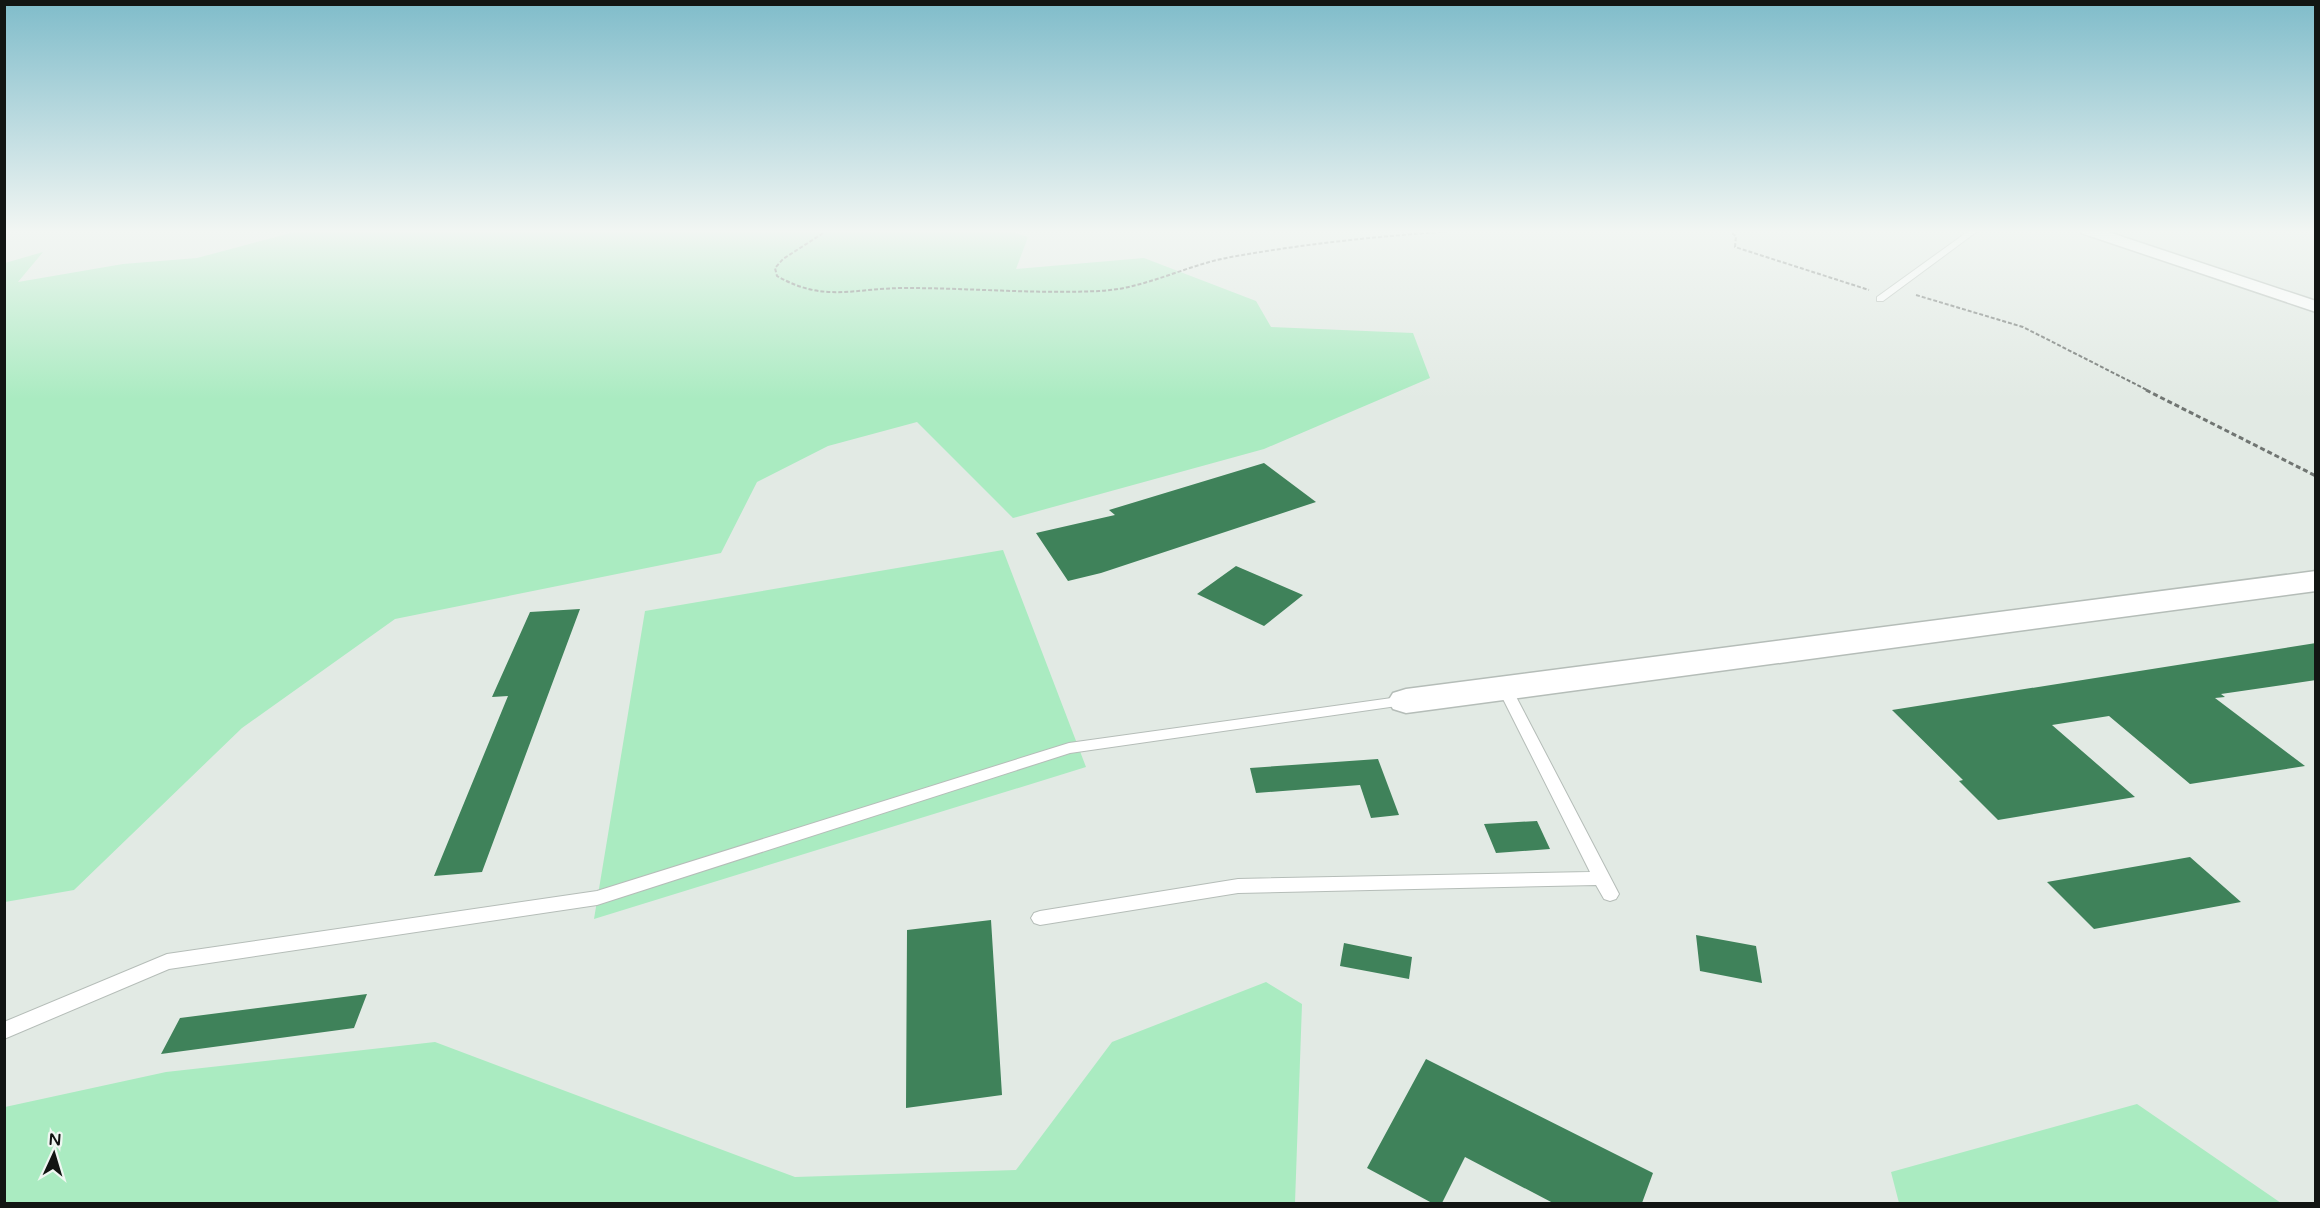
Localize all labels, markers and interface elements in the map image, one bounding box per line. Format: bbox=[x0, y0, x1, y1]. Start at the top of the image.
north arrow bbox=[24, 1124, 84, 1184]
text: N bbox=[48, 1130, 62, 1150]

